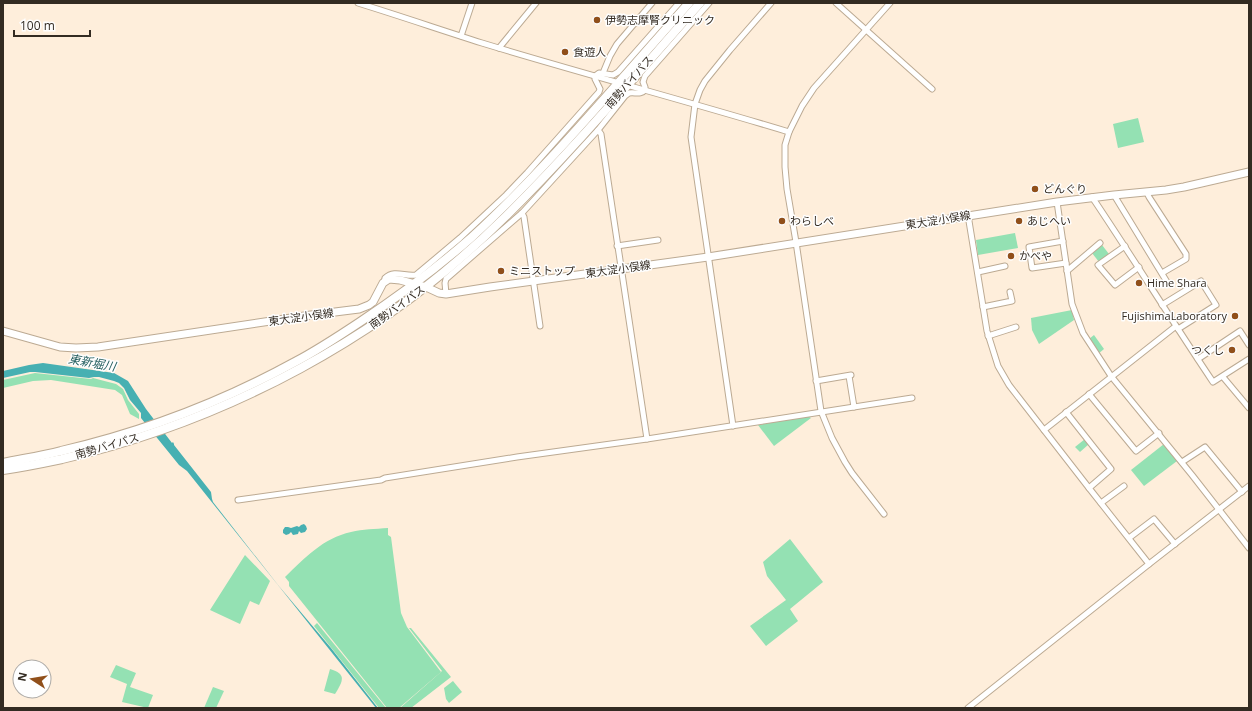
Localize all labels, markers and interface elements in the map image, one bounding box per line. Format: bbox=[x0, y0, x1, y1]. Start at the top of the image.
scale bar bbox=[14, 12, 90, 38]
place label: 伊勢志摩腎クリニック bbox=[605, 12, 715, 27]
marker: 伊勢志摩腎クリニック bbox=[592, 15, 602, 25]
text: 100 m bbox=[20, 17, 55, 34]
place label: 食遊人 bbox=[573, 44, 606, 59]
marker: 食遊人 bbox=[560, 47, 570, 57]
street label: 南勢バイパス bbox=[601, 52, 656, 111]
place label: どんぐり bbox=[1043, 181, 1087, 196]
marker: どんぐり bbox=[1030, 184, 1040, 194]
street label: 東大淀小俣線 bbox=[904, 207, 972, 232]
place label: わらしべ bbox=[790, 213, 834, 228]
place label: あじへい bbox=[1027, 213, 1071, 228]
marker: わらしべ bbox=[777, 216, 787, 226]
marker: あじへい bbox=[1014, 216, 1024, 226]
place label: かべや bbox=[1019, 248, 1052, 263]
marker: かべや bbox=[1006, 251, 1016, 261]
street label: 東大淀小俣線 bbox=[584, 256, 652, 281]
place label: ミニストップ bbox=[509, 263, 575, 278]
marker: ミニストップ bbox=[496, 266, 506, 276]
place label: Hime Shara bbox=[1147, 275, 1207, 290]
marker: Hime Shara bbox=[1134, 278, 1144, 288]
street label: 南勢バイパス bbox=[366, 281, 428, 332]
street label: 東大淀小俣線 bbox=[267, 304, 335, 329]
place label: FujishimaLaboratory bbox=[1122, 308, 1227, 323]
marker: FujishimaLaboratory bbox=[1230, 311, 1240, 321]
place label: つくし bbox=[1191, 342, 1224, 357]
marker: つくし bbox=[1227, 345, 1237, 355]
water label: 東新堀川 bbox=[67, 350, 119, 375]
street label: 南勢バイパス bbox=[73, 429, 141, 462]
north arrow bbox=[12, 659, 52, 699]
text: N bbox=[13, 671, 30, 683]

